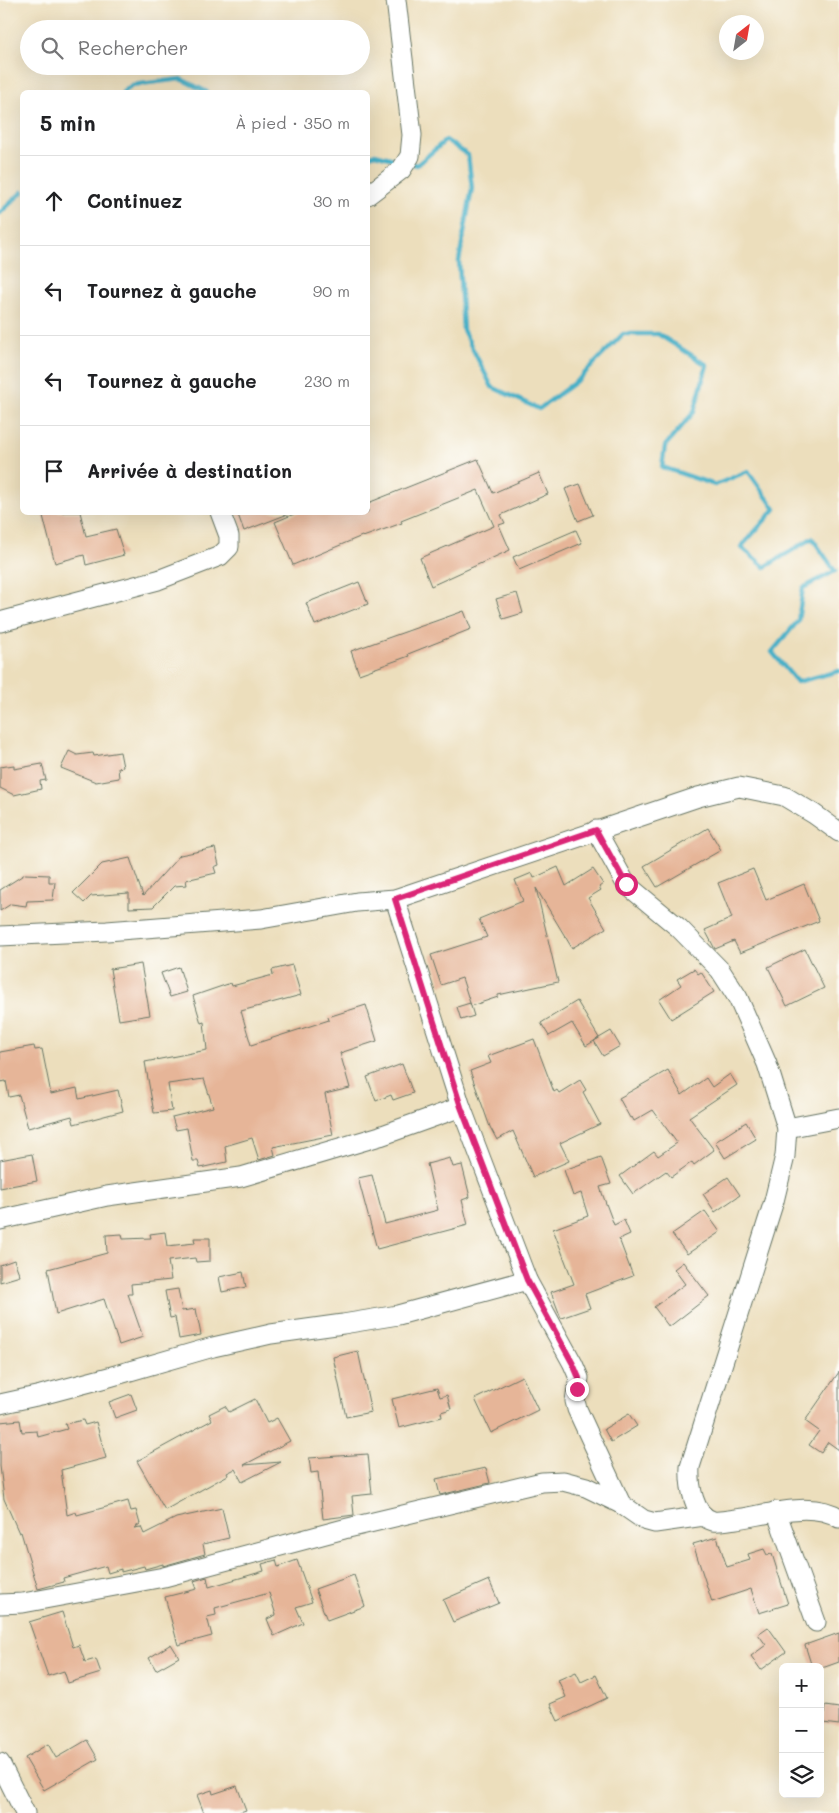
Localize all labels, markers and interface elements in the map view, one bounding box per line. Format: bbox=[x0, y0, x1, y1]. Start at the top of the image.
north arrow bbox=[719, 15, 764, 60]
search box bbox=[20, 20, 370, 75]
icon: search bbox=[38, 34, 66, 62]
text: Rechercher bbox=[78, 35, 188, 60]
text: 5 min bbox=[40, 109, 96, 136]
text: À pied · 350 m bbox=[235, 112, 350, 133]
icon: ahead bbox=[40, 187, 68, 215]
text: Continuez bbox=[87, 188, 182, 213]
text: 30 m bbox=[313, 190, 350, 211]
icon: left bbox=[40, 277, 68, 305]
text: Tournez à gauche bbox=[87, 278, 256, 303]
text: 90 m bbox=[313, 280, 350, 301]
icon: left bbox=[40, 367, 68, 395]
text: Tournez à gauche bbox=[87, 368, 256, 393]
text: 230 m bbox=[304, 370, 350, 391]
icon: arrive bbox=[40, 457, 68, 485]
text: Arrivée à destination bbox=[87, 458, 292, 483]
route start bbox=[615, 873, 638, 896]
route end bbox=[566, 1378, 589, 1401]
map controls bbox=[779, 1663, 824, 1798]
button: + bbox=[779, 1663, 824, 1708]
button: − bbox=[779, 1708, 824, 1753]
button: layers bbox=[779, 1753, 824, 1798]

